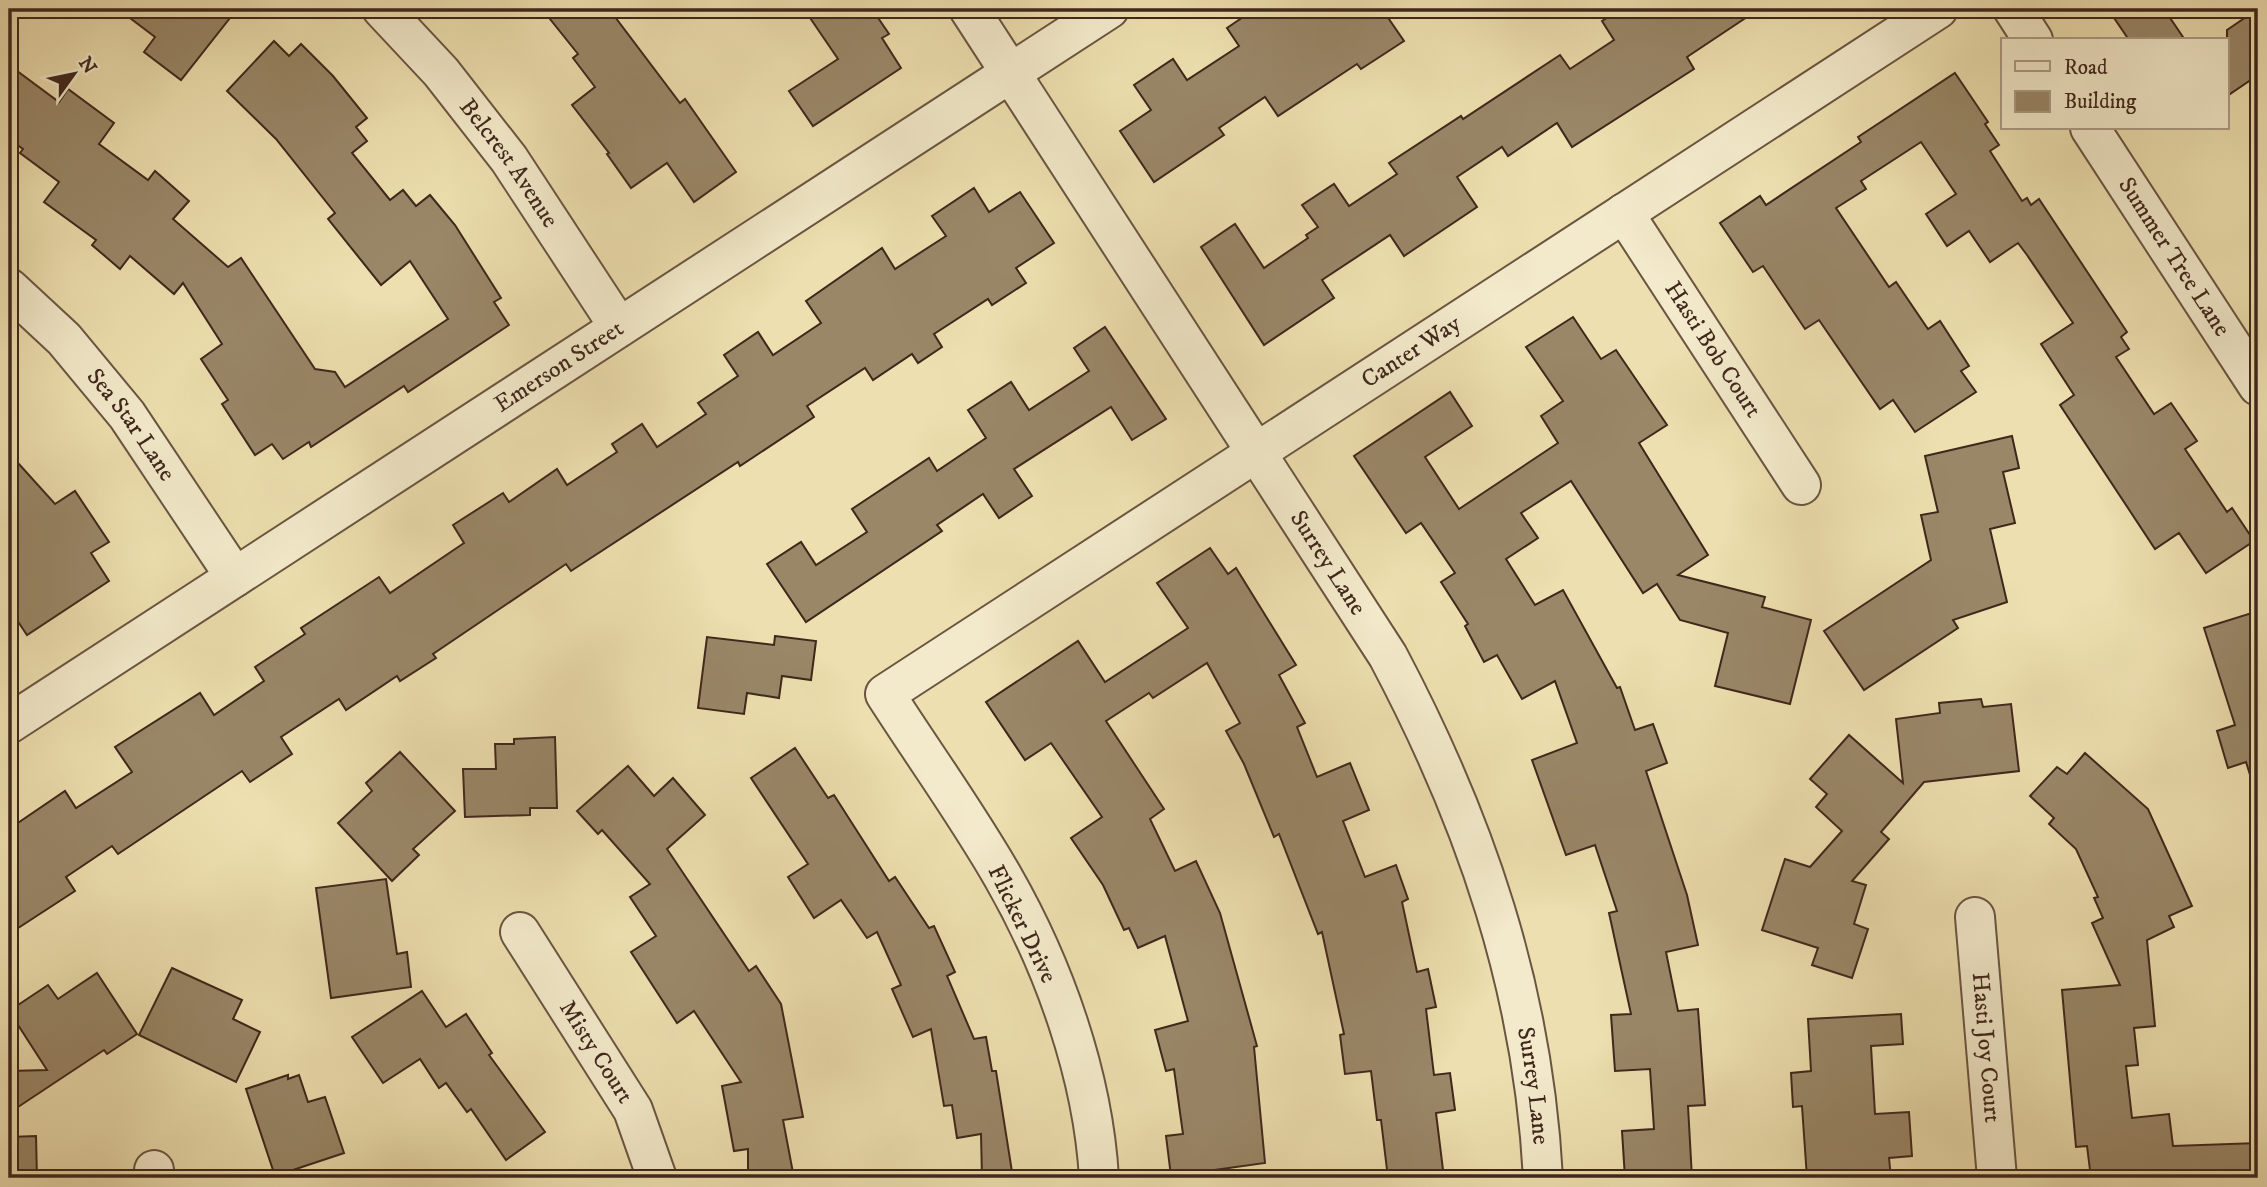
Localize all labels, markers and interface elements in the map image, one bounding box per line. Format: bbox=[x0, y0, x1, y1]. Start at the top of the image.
north arrow bbox=[38, 38, 108, 108]
legend bbox=[2001, 38, 2228, 130]
text: N bbox=[73, 53, 101, 79]
text: Road bbox=[2064, 55, 2108, 81]
text: Building bbox=[2064, 89, 2137, 115]
street label: Belcrest Avenue bbox=[453, 93, 565, 233]
street label: Summer Tree Lane bbox=[2111, 172, 2237, 342]
street label: Hasti Bob Court bbox=[1658, 276, 1768, 424]
street label: Canter Way bbox=[1356, 308, 1467, 395]
street label: Emerson Street bbox=[489, 313, 630, 419]
street label: Sea Star Lane bbox=[80, 362, 182, 487]
street label: Surrey Lane bbox=[1283, 505, 1373, 621]
street label: Flicker Drive bbox=[981, 860, 1063, 988]
street label: Hasti Joy Court bbox=[1965, 971, 2007, 1124]
street label: Misty Court bbox=[552, 995, 640, 1109]
street label: Surrey Lane bbox=[1510, 1024, 1556, 1146]

